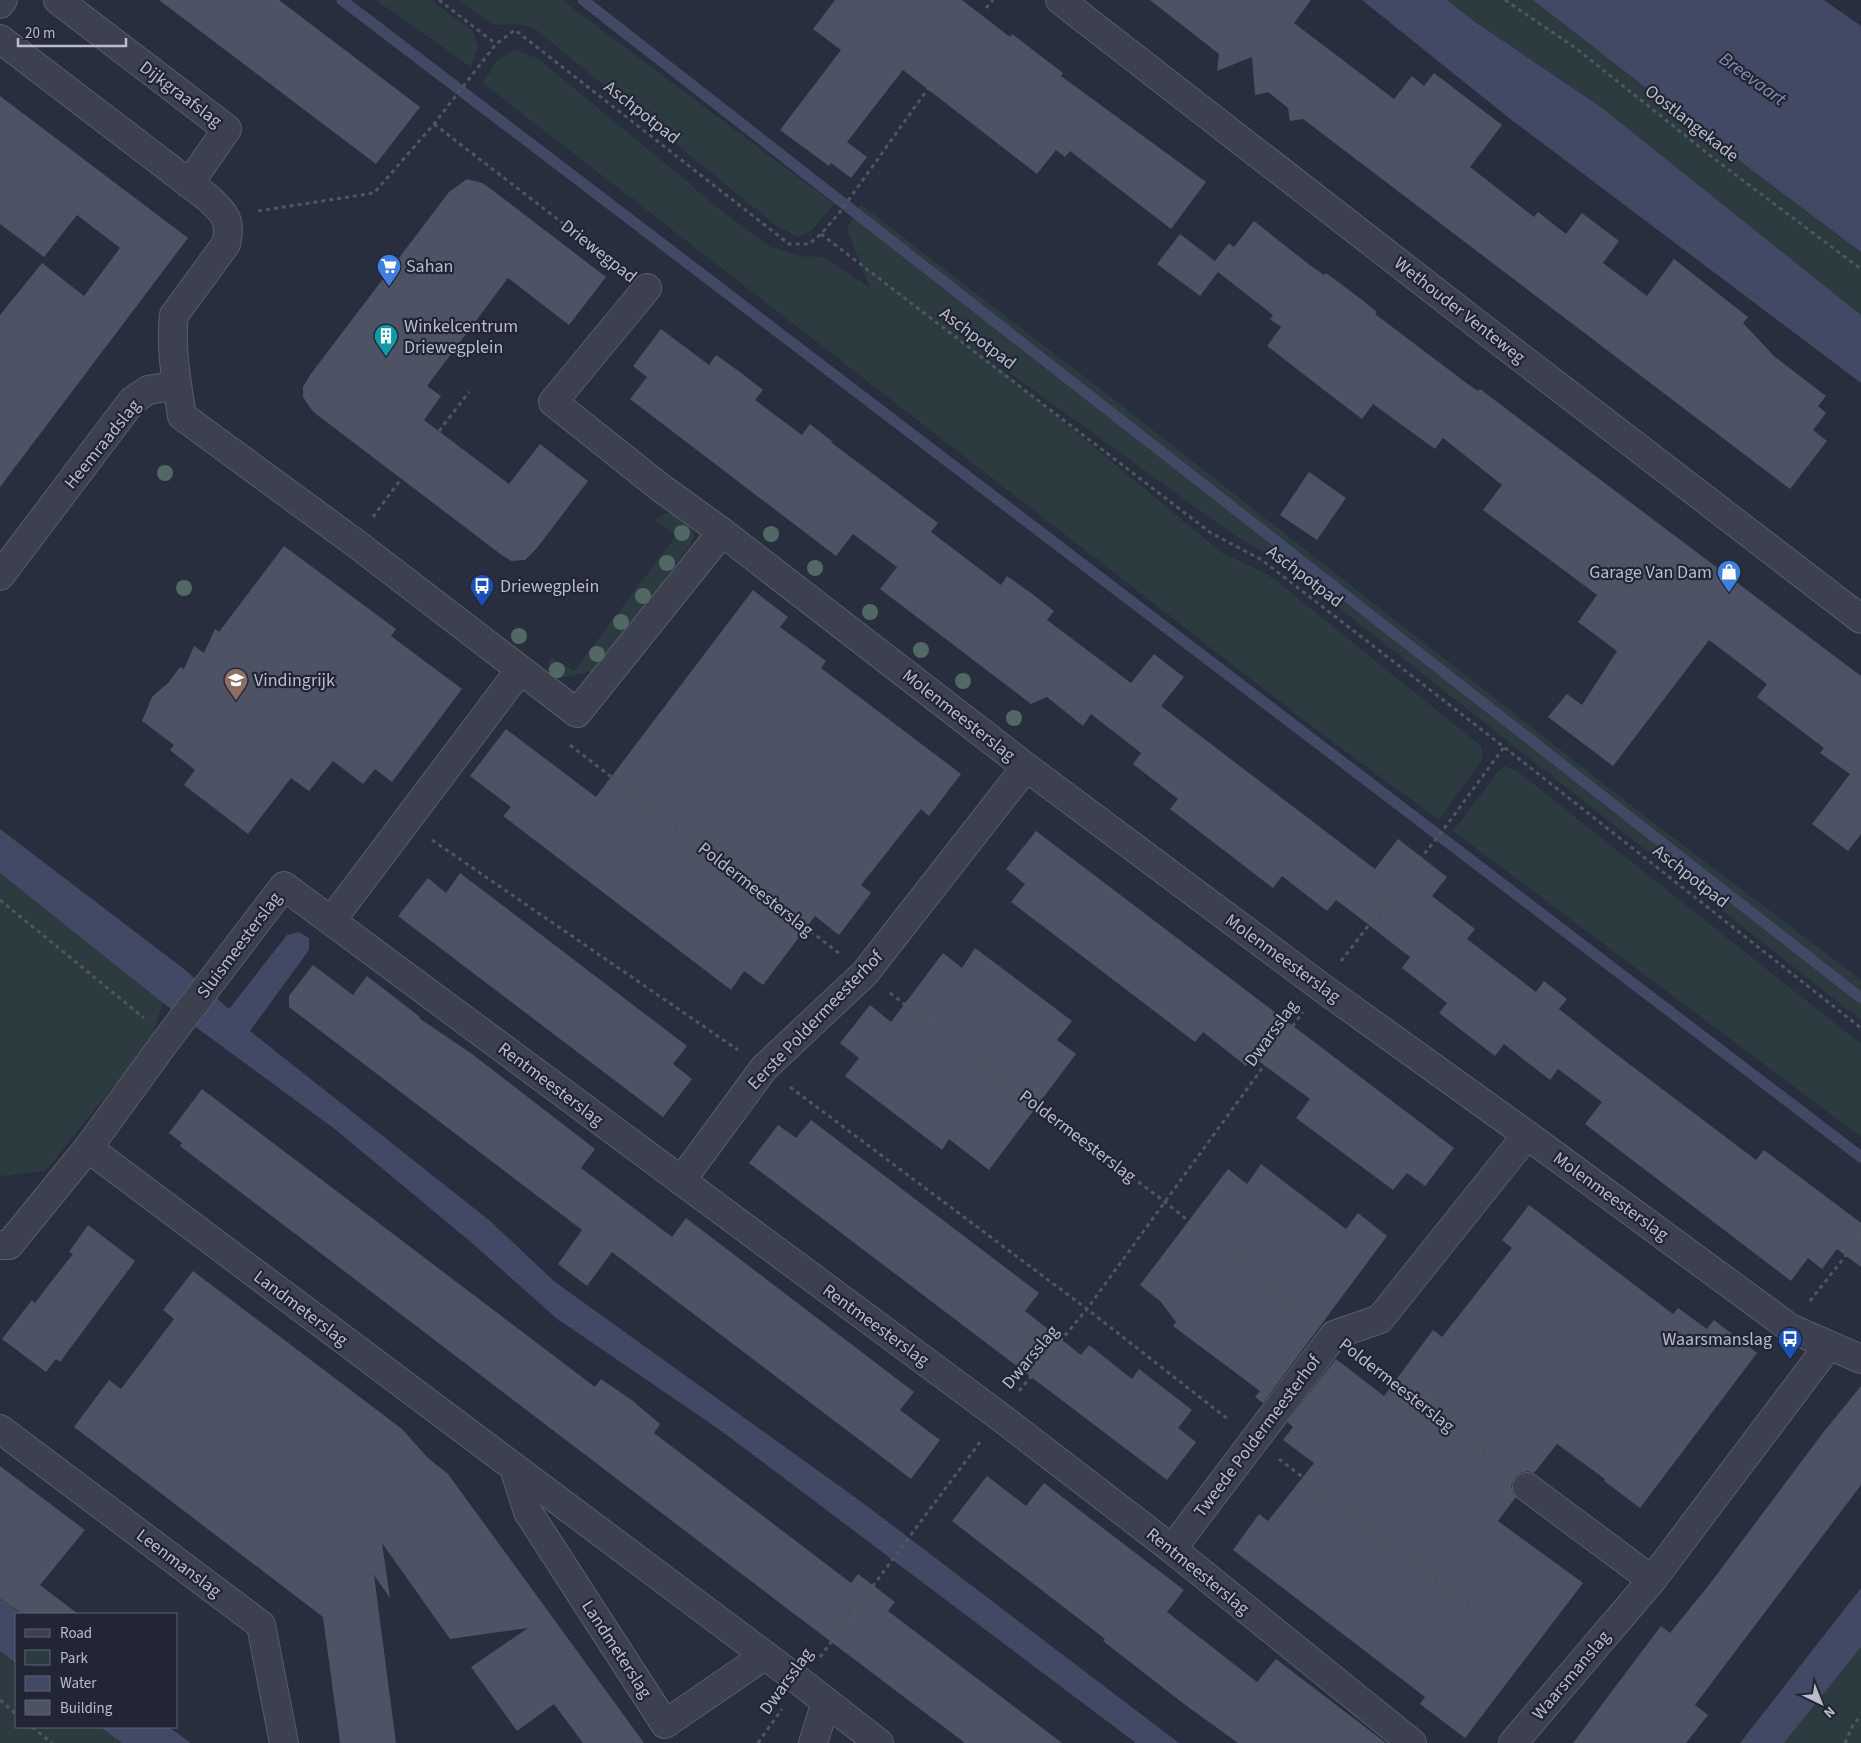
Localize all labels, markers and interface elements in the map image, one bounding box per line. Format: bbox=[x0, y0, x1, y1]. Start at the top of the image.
scale bar bbox=[18, 15, 125, 47]
text: 20 m bbox=[25, 23, 55, 44]
water label: Breevaart bbox=[1713, 46, 1792, 113]
street label: Dijkgraafslag bbox=[134, 55, 227, 134]
street label: Aschpotpad bbox=[599, 75, 685, 150]
street label: Oostlangekade bbox=[1640, 79, 1744, 168]
street label: Driewegpad bbox=[555, 214, 642, 289]
street label: Wethouder Venteweg bbox=[1389, 251, 1531, 370]
supermarket icon: Sahan bbox=[376, 253, 402, 287]
place label: Sahan bbox=[406, 254, 453, 279]
street label: Aschpotpad bbox=[934, 301, 1021, 375]
place label: Winkelcentrum Driewegplein bbox=[404, 314, 518, 360]
building icon: Winkelcentrum Driewegplein bbox=[373, 323, 399, 357]
street label: Heemraadslag bbox=[58, 394, 146, 494]
street label: Aschpotpad bbox=[1261, 539, 1348, 613]
shop icon: Garage Van Dam bbox=[1716, 559, 1742, 593]
place label: Garage Van Dam bbox=[1589, 560, 1712, 585]
bus stop icon: Driewegplein bbox=[469, 573, 495, 607]
place label: Driewegplein bbox=[500, 574, 599, 599]
street label: Molenmeesterslag bbox=[897, 663, 1021, 768]
school or university icon: Vindingrijk bbox=[223, 667, 249, 701]
place label: Vindingrijk bbox=[254, 668, 335, 693]
street label: Poldermeesterslag bbox=[693, 836, 819, 942]
street label: Aschpotpad bbox=[1648, 839, 1734, 914]
street label: Sluismeesterslag bbox=[191, 887, 288, 1004]
street label: Molenmeesterslag bbox=[1220, 908, 1346, 1009]
street label: Eerste Poldermeesterhof bbox=[742, 945, 889, 1096]
street label: Dwarsslag bbox=[1239, 995, 1304, 1072]
street label: Rentmeesterslag bbox=[493, 1036, 609, 1132]
street label: Poldermeesterslag bbox=[1014, 1084, 1141, 1189]
street label: Molenmeesterslag bbox=[1548, 1146, 1674, 1247]
street label: Landmeterslag bbox=[248, 1265, 353, 1352]
street label: Rentmeesterslag bbox=[817, 1278, 934, 1373]
street label: Dwarsslag bbox=[996, 1320, 1065, 1395]
bus stop icon: Waarsmanslag bbox=[1777, 1326, 1803, 1360]
place label: Waarsmanslag bbox=[1662, 1327, 1772, 1352]
street label: Poldermeesterslag bbox=[1334, 1332, 1460, 1438]
street label: Tweede Poldermeesterhof bbox=[1188, 1349, 1327, 1523]
street label: Rentmeesterslag bbox=[1141, 1522, 1255, 1621]
street label: Leenmanslag bbox=[131, 1523, 226, 1604]
street label: Landmeterslag bbox=[575, 1595, 658, 1703]
legend bbox=[15, 1613, 178, 1728]
text: Road bbox=[60, 1623, 92, 1644]
street label: Waarsmanslag bbox=[1527, 1625, 1616, 1725]
street label: Dwarsslag bbox=[754, 1643, 819, 1720]
text: Park bbox=[60, 1648, 89, 1669]
text: Water bbox=[60, 1673, 97, 1694]
north arrow bbox=[1796, 1678, 1846, 1728]
text: Building bbox=[60, 1698, 113, 1719]
text: N bbox=[1819, 1701, 1839, 1722]

